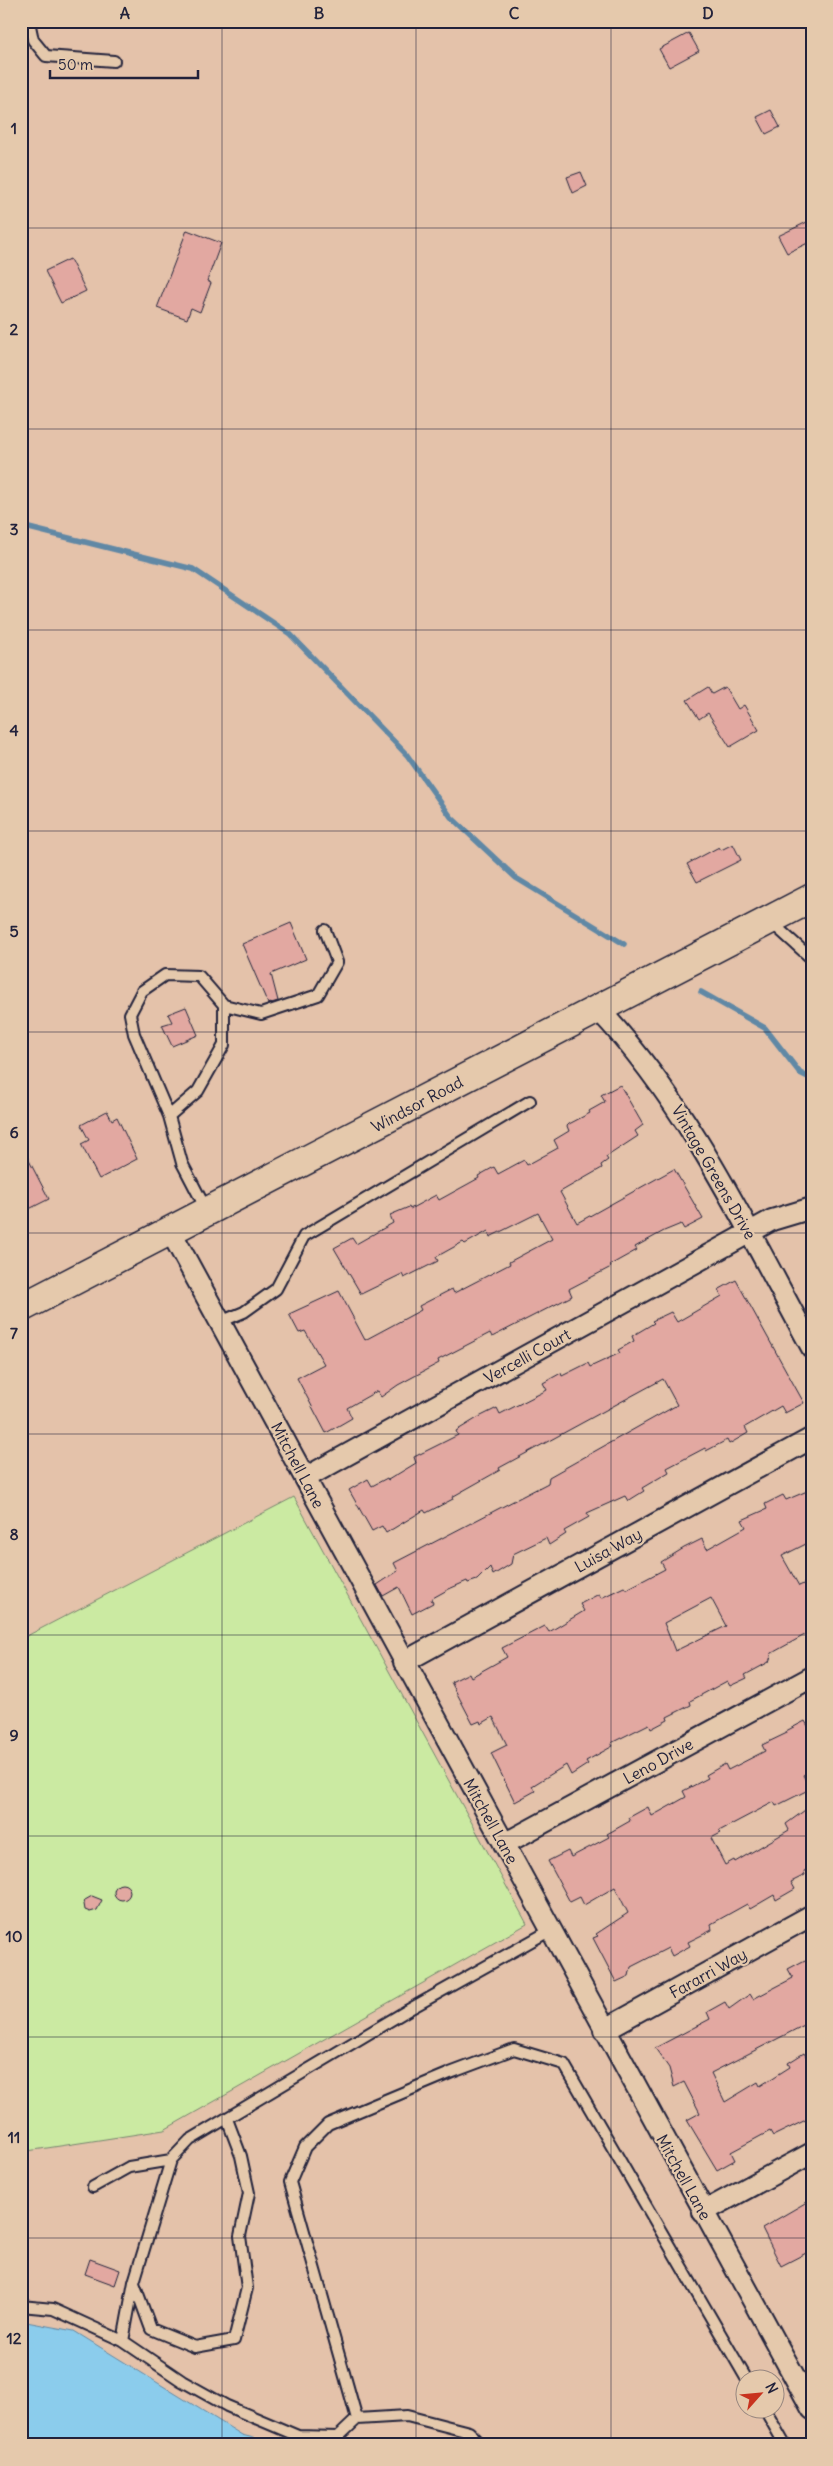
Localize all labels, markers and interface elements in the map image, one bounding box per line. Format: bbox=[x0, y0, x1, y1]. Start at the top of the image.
text: A bbox=[120, 3, 130, 23]
text: B bbox=[314, 3, 325, 23]
text: C bbox=[509, 3, 520, 23]
text: D bbox=[702, 3, 714, 23]
scale bar bbox=[50, 48, 198, 80]
text: 50 m bbox=[58, 55, 93, 74]
text: 1 bbox=[11, 118, 17, 138]
text: 2 bbox=[10, 319, 19, 339]
text: 3 bbox=[9, 519, 19, 539]
text: 4 bbox=[9, 720, 19, 740]
text: 5 bbox=[9, 921, 19, 941]
street label: Windsor Road bbox=[368, 1071, 466, 1137]
street label: Vintage Greens Drive bbox=[667, 1101, 761, 1243]
text: 6 bbox=[9, 1122, 19, 1142]
text: 7 bbox=[10, 1323, 18, 1343]
street label: Vercelli Court bbox=[480, 1324, 574, 1388]
street label: Mitchell Lane bbox=[267, 1419, 329, 1511]
street label: Luisa Way bbox=[571, 1523, 645, 1577]
text: 8 bbox=[9, 1524, 19, 1544]
text: 9 bbox=[9, 1725, 19, 1745]
street label: Leno Drive bbox=[620, 1734, 696, 1788]
street label: Mitchell Lane bbox=[459, 1775, 523, 1867]
text: 10 bbox=[6, 1926, 22, 1946]
street label: Fararri Way bbox=[666, 1944, 750, 2002]
text: 11 bbox=[8, 2127, 20, 2147]
street label: Mitchell Lane bbox=[652, 2131, 716, 2223]
text: 12 bbox=[6, 2328, 22, 2348]
north arrow bbox=[736, 2368, 786, 2418]
text: N bbox=[761, 2380, 782, 2396]

